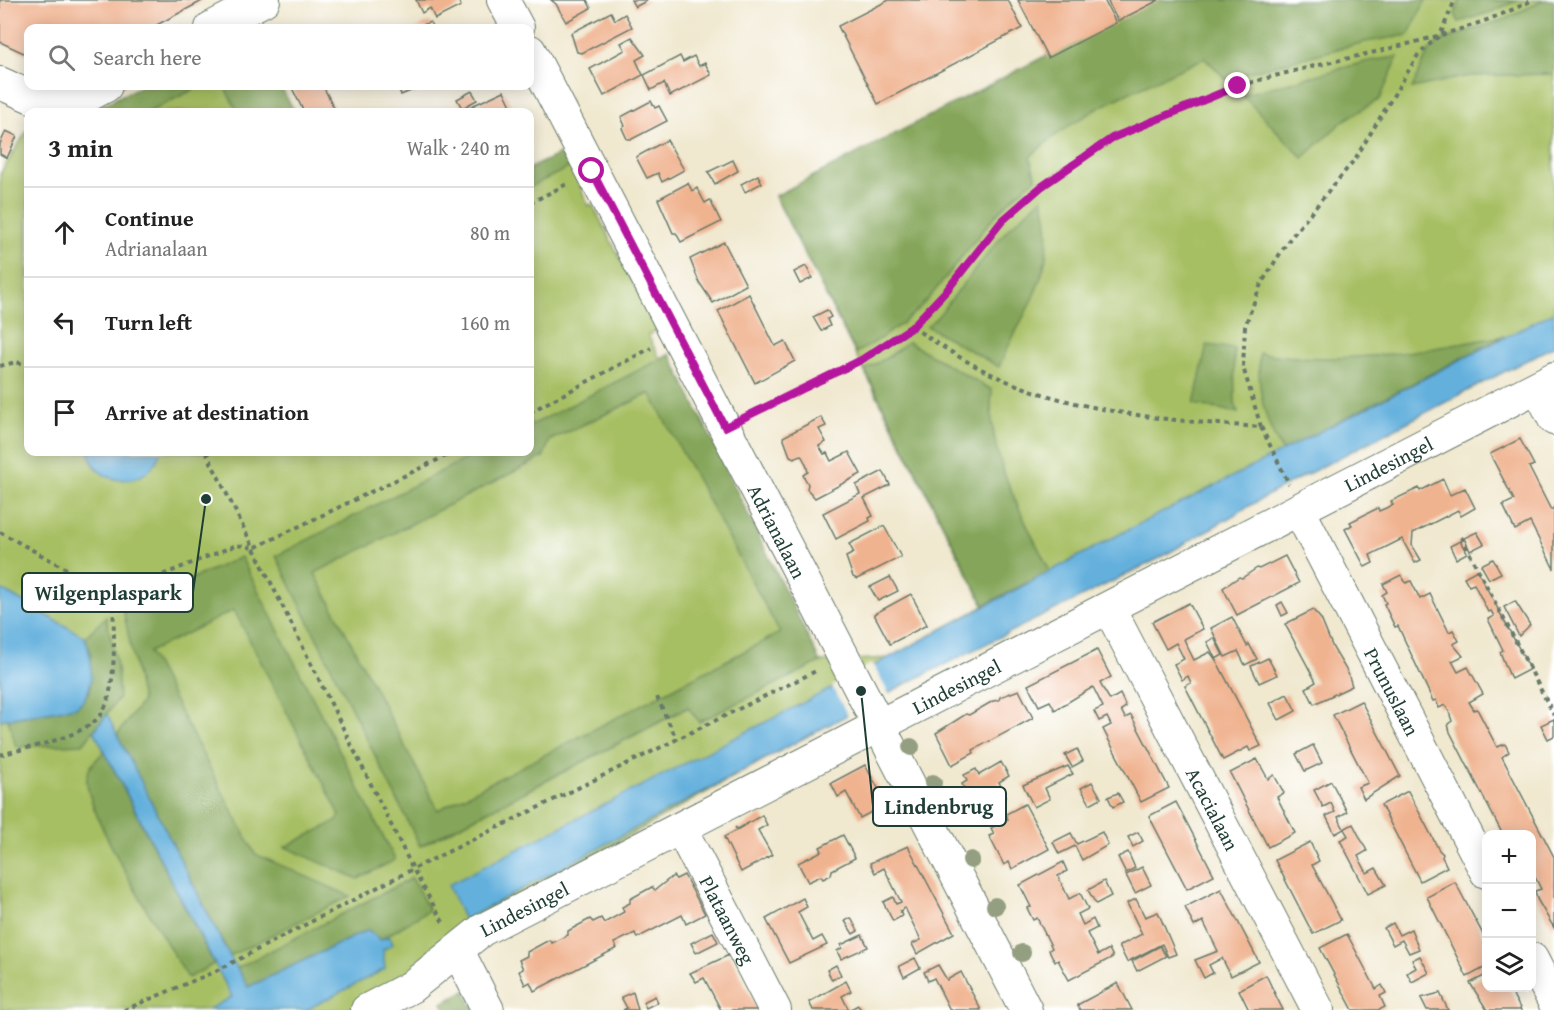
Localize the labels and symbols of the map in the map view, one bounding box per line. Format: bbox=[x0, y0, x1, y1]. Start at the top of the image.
route end bbox=[1224, 72, 1250, 98]
route start bbox=[578, 157, 604, 183]
street label: Lindesingel bbox=[1339, 428, 1438, 498]
street label: Adrianalaan bbox=[741, 479, 814, 583]
callout: Wilgenplaspark bbox=[22, 573, 193, 612]
text: Wilgenplaspark bbox=[34, 577, 183, 608]
street label: Prunuslaan bbox=[1358, 642, 1427, 740]
street label: Lindesingel bbox=[907, 651, 1006, 721]
street label: Acacialaan bbox=[1180, 762, 1247, 855]
callout: Lindenbrug bbox=[873, 787, 1006, 826]
text: Lindenbrug bbox=[885, 791, 994, 822]
street label: Plataanweg bbox=[693, 870, 763, 969]
street label: Lindesingel bbox=[475, 873, 574, 943]

